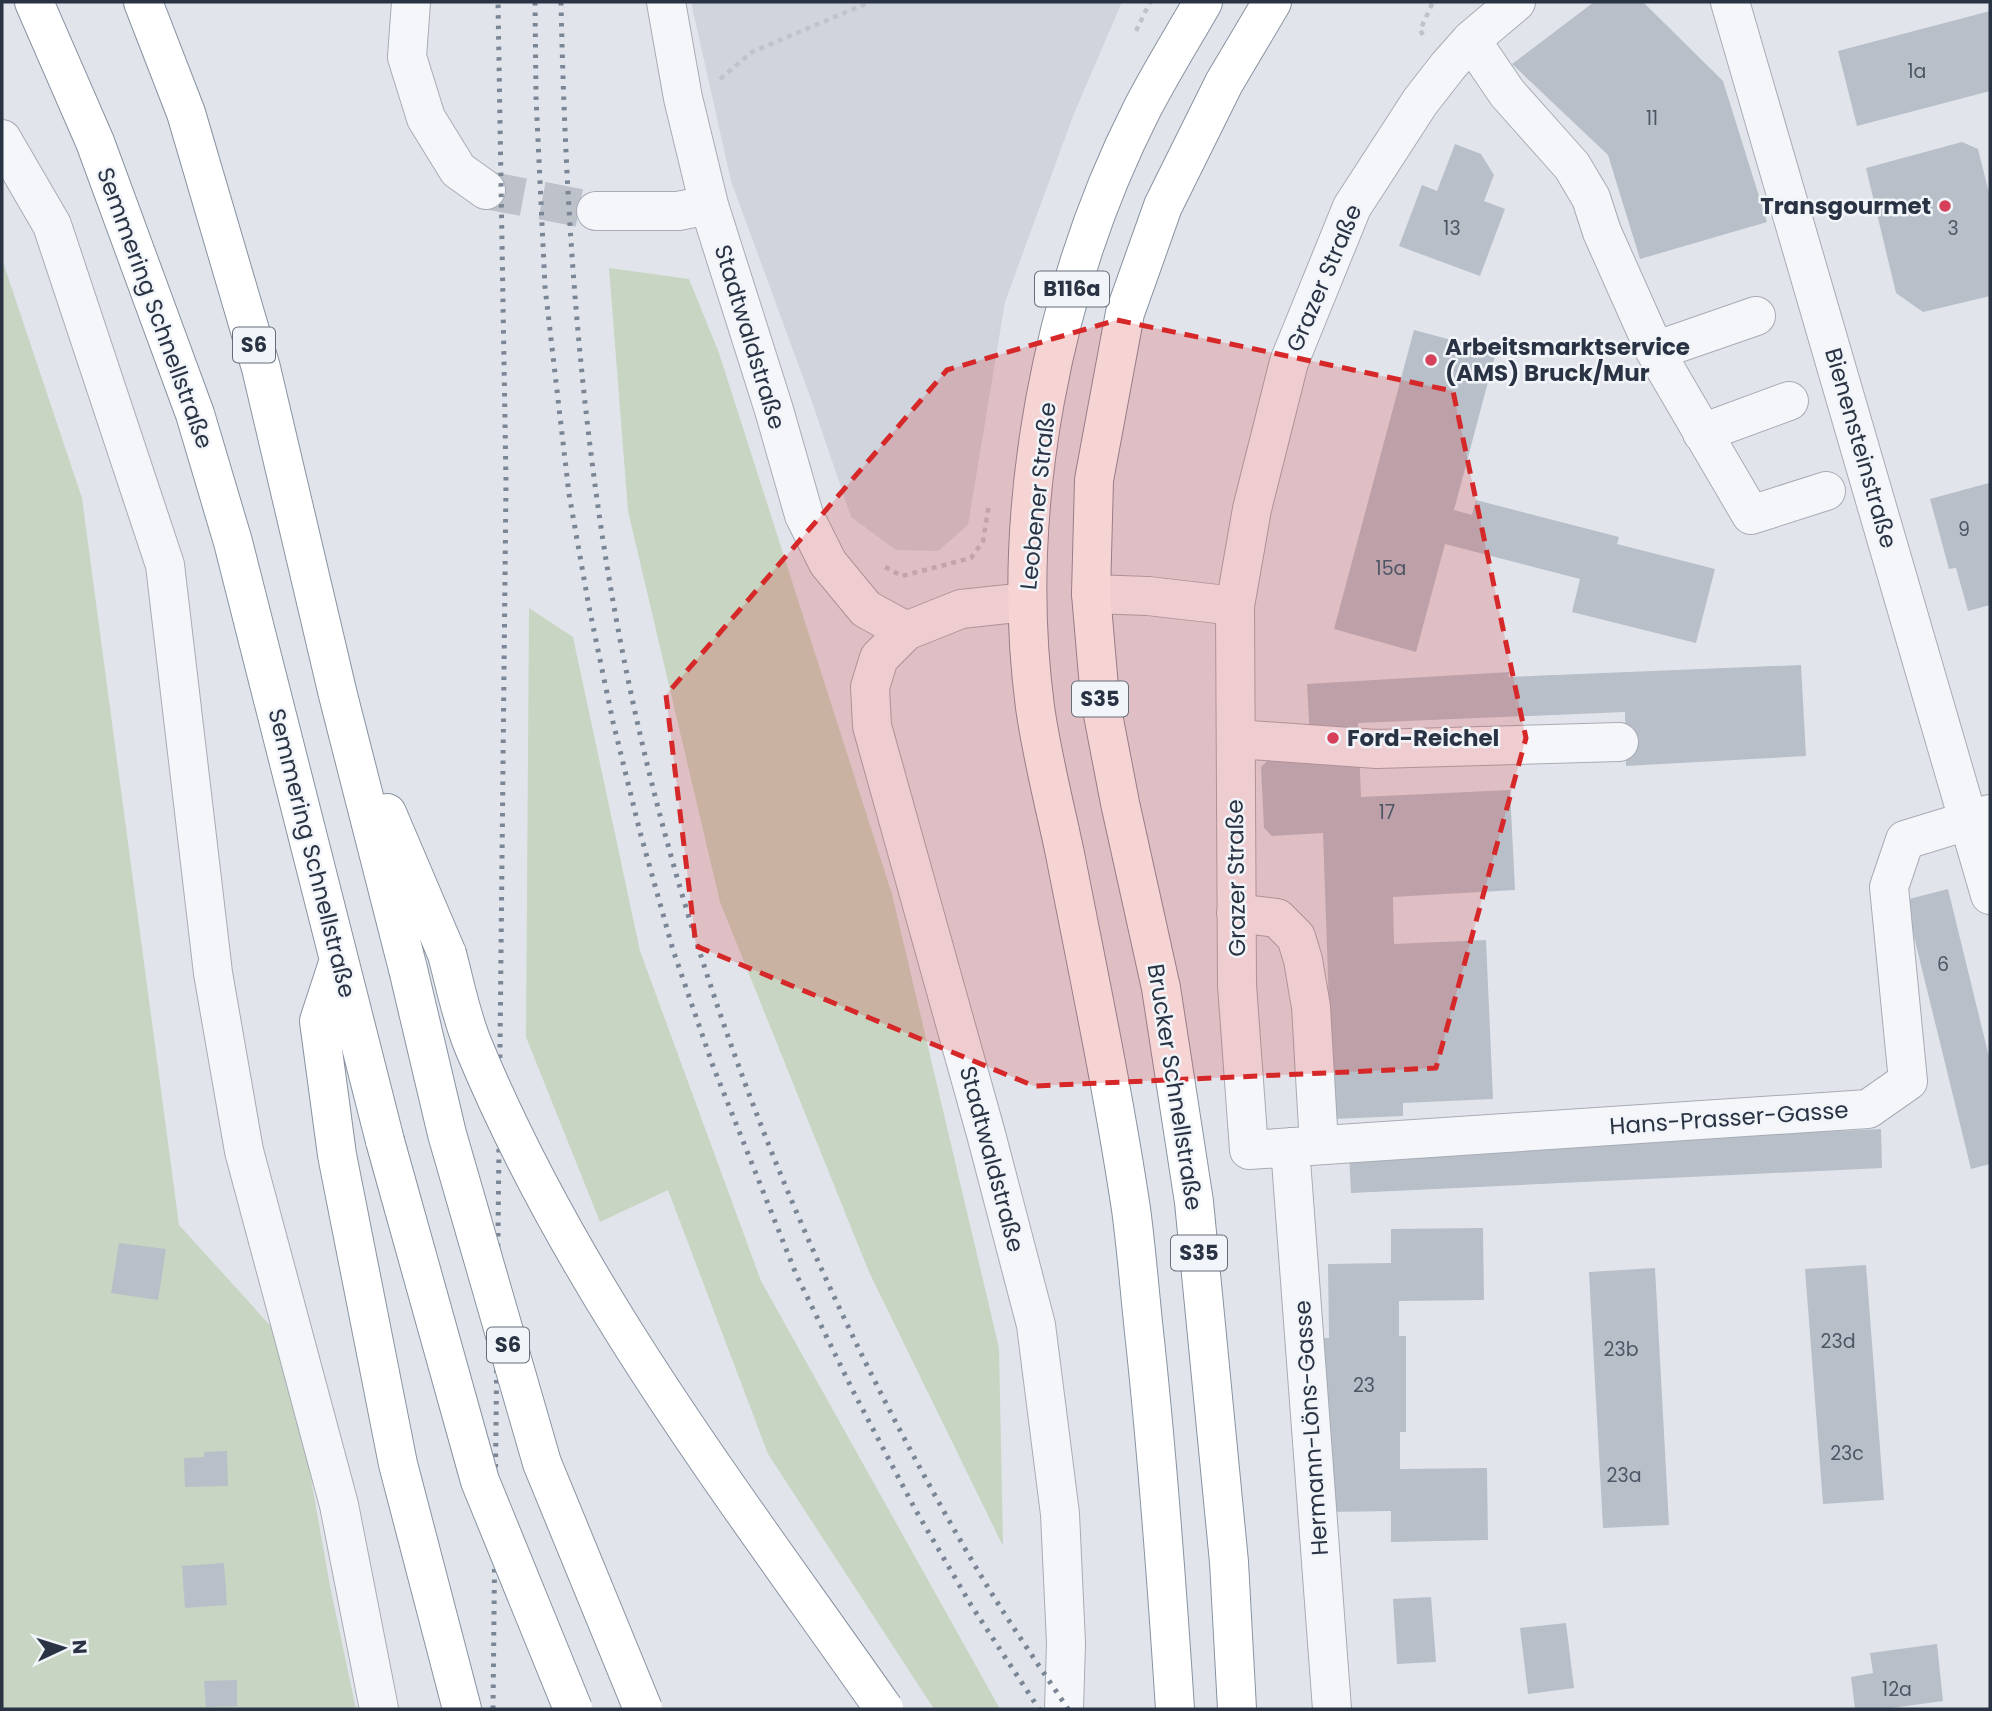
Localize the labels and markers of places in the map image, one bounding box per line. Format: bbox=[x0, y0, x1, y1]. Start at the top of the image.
place label: Transgourmet bbox=[1760, 190, 1931, 222]
marker: Transgourmet bbox=[1937, 198, 1953, 214]
place label: Arbeitsmarktservice (AMS) Bruck/Mur bbox=[1445, 331, 1690, 389]
marker: Arbeitsmarktservice (AMS) Bruck/Mur bbox=[1423, 352, 1439, 368]
place label: Ford-Reichel bbox=[1347, 722, 1499, 754]
marker: Ford-Reichel bbox=[1325, 730, 1341, 746]

